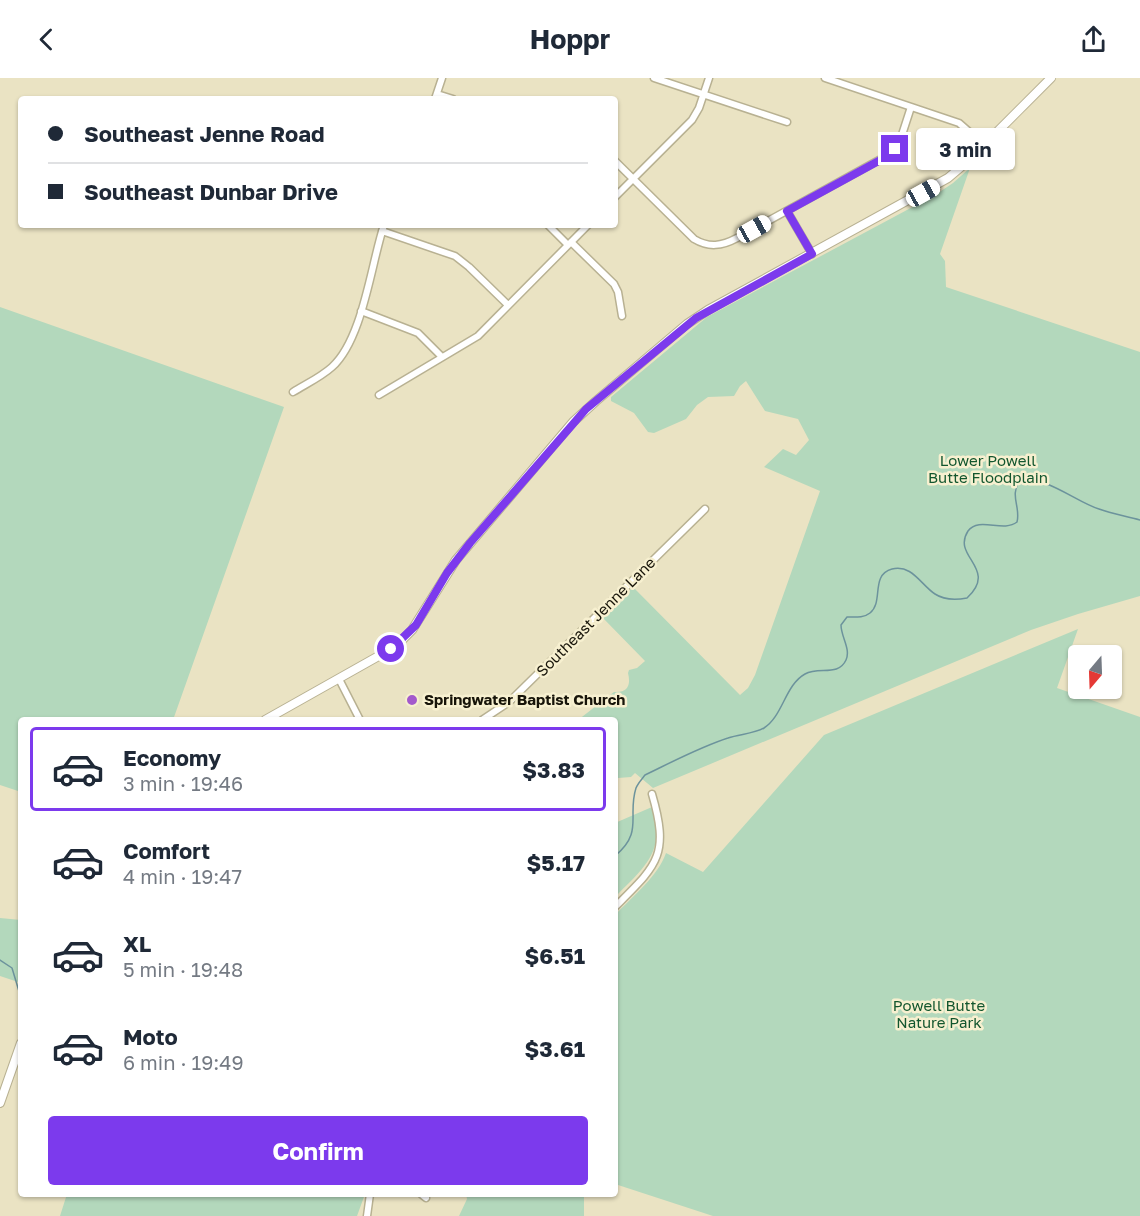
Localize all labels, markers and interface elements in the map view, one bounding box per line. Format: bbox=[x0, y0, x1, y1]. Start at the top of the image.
icon: back bbox=[30, 23, 63, 56]
text: Hoppr bbox=[530, 23, 610, 55]
icon: share bbox=[1077, 23, 1110, 56]
text: Southeast Jenne Road bbox=[84, 120, 324, 147]
callout: 3 min bbox=[916, 128, 1015, 170]
route end bbox=[881, 135, 908, 162]
text: 3 min bbox=[939, 137, 992, 161]
car bbox=[903, 176, 943, 210]
text: Southeast Dunbar Drive bbox=[84, 178, 338, 205]
car bbox=[734, 212, 774, 246]
park label: Lower Powell Butte Floodplain bbox=[928, 451, 1048, 486]
street label: Southeast Jenne Lane bbox=[532, 553, 659, 680]
route start bbox=[377, 635, 404, 662]
north arrow bbox=[1068, 645, 1122, 699]
map controls bbox=[1068, 645, 1122, 699]
place label: Springwater Baptist Church bbox=[424, 690, 625, 708]
marker: Springwater Baptist Church bbox=[405, 693, 419, 707]
icon: car bbox=[51, 742, 105, 796]
text: Economy bbox=[123, 744, 221, 771]
text: $3.83 bbox=[522, 756, 585, 783]
text: 3 min · 19:46 bbox=[123, 771, 243, 795]
icon: car bbox=[51, 835, 105, 889]
text: Comfort bbox=[123, 837, 210, 864]
text: $5.17 bbox=[526, 849, 585, 876]
text: 4 min · 19:47 bbox=[123, 864, 242, 888]
icon: car bbox=[51, 928, 105, 982]
text: XL bbox=[123, 930, 151, 957]
text: $6.51 bbox=[524, 942, 585, 969]
text: 5 min · 19:48 bbox=[123, 957, 243, 981]
park label: Powell Butte Nature Park bbox=[893, 996, 985, 1031]
icon: car bbox=[51, 1021, 105, 1075]
text: Moto bbox=[123, 1023, 178, 1050]
text: $3.61 bbox=[524, 1035, 585, 1062]
text: 6 min · 19:49 bbox=[123, 1050, 244, 1074]
button: Confirm bbox=[48, 1116, 588, 1185]

